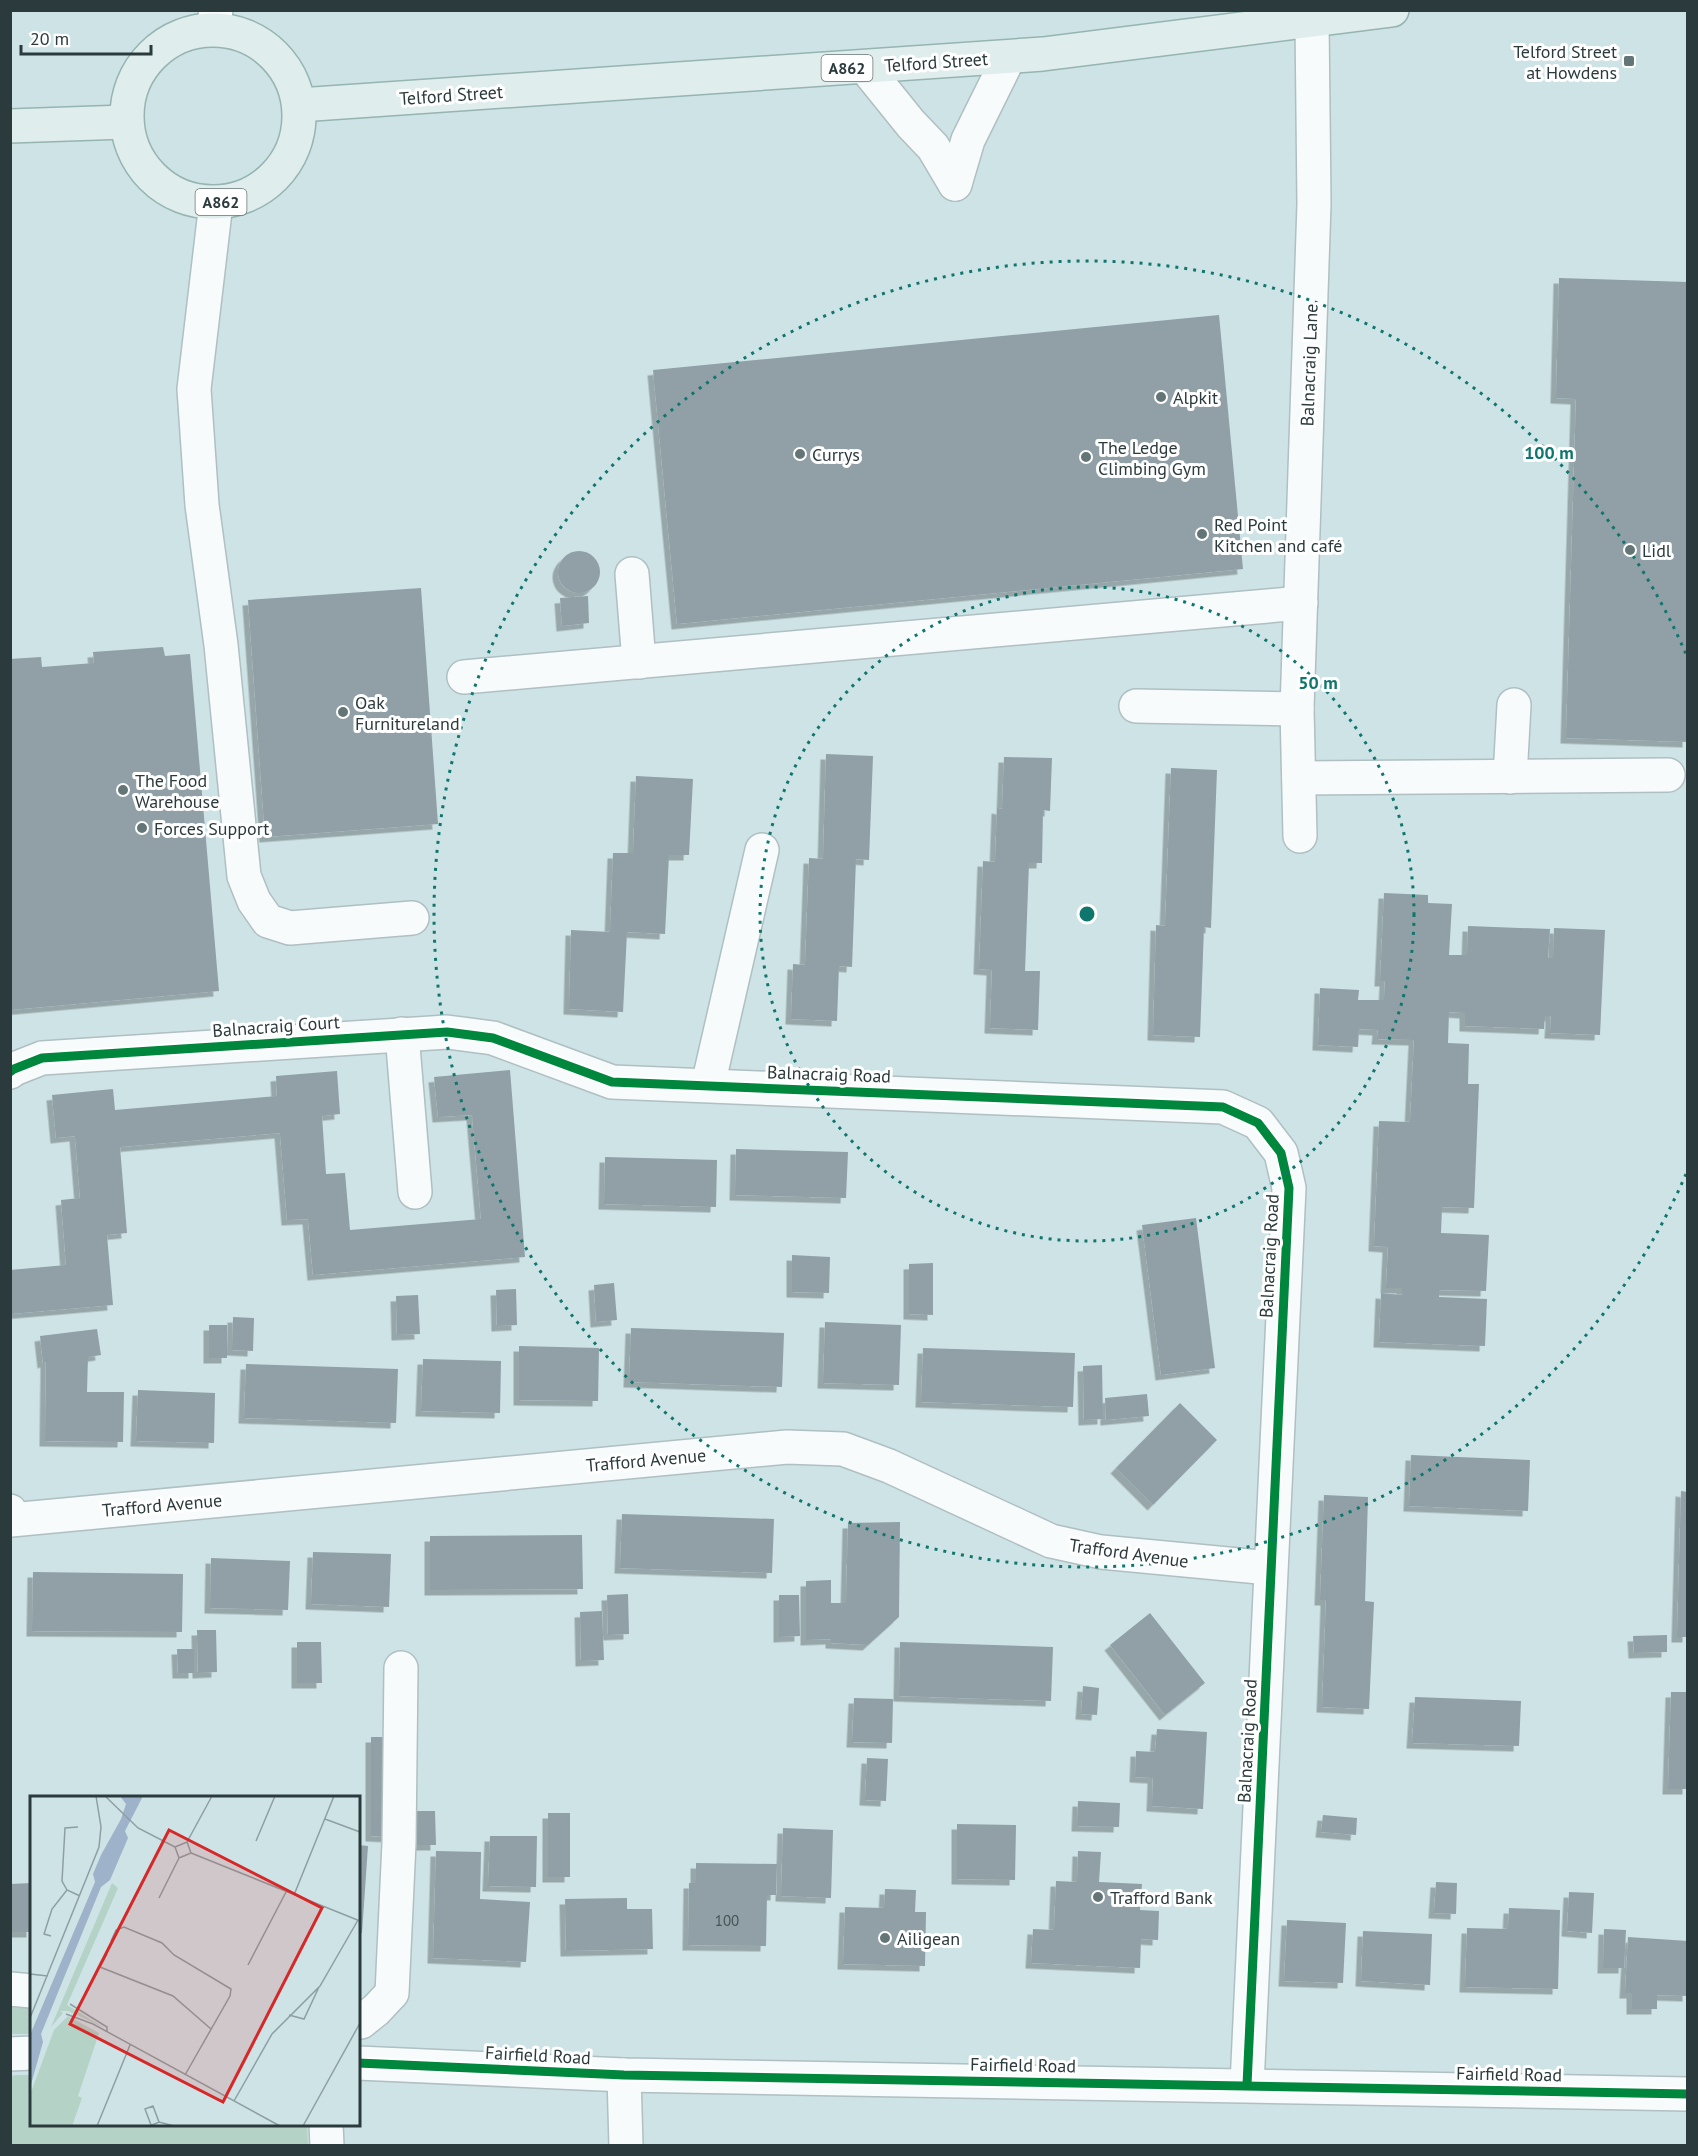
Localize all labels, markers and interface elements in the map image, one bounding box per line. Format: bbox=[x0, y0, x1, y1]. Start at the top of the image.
scale bar bbox=[21, 18, 152, 56]
text: 20 m bbox=[30, 27, 69, 50]
place label: Telford Street at Howdens bbox=[1513, 40, 1617, 84]
street label: Telford Street bbox=[883, 47, 989, 77]
marker: Telford Street at Howdens bbox=[1622, 54, 1636, 68]
road number: A862 bbox=[822, 55, 872, 81]
street label: Telford Street bbox=[398, 80, 504, 110]
road number: A862 bbox=[196, 189, 246, 215]
street label: Balnacraig Lane bbox=[1295, 303, 1323, 427]
place label: Alpkit bbox=[1173, 386, 1218, 409]
marker: Alpkit bbox=[1154, 390, 1168, 404]
place label: The Ledge Climbing Gym bbox=[1098, 436, 1206, 480]
text: 100 m bbox=[1524, 441, 1574, 464]
place label: Currys bbox=[812, 443, 860, 466]
marker: Currys bbox=[793, 447, 807, 461]
marker: The Ledge Climbing Gym bbox=[1079, 450, 1093, 464]
place label: Red Point Kitchen and café bbox=[1214, 513, 1342, 557]
marker: Red Point Kitchen and café bbox=[1195, 527, 1209, 541]
place label: Lidl bbox=[1642, 539, 1672, 562]
marker: Lidl bbox=[1623, 543, 1637, 557]
text: 50 m bbox=[1298, 671, 1338, 694]
place label: Oak Furnitureland bbox=[355, 691, 460, 735]
marker: Oak Furnitureland bbox=[336, 705, 350, 719]
place label: The Food Warehouse bbox=[135, 769, 219, 813]
marker: The Food Warehouse bbox=[116, 783, 130, 797]
place label: Forces Support bbox=[154, 817, 269, 840]
marker: Forces Support bbox=[135, 821, 149, 835]
centre of rings bbox=[1077, 904, 1097, 924]
street label: Balnacraig Court bbox=[212, 1010, 340, 1042]
street label: Balnacraig Road bbox=[767, 1060, 891, 1088]
street label: Balnacraig Road bbox=[1254, 1193, 1284, 1319]
street label: Trafford Avenue bbox=[585, 1443, 707, 1477]
street label: Trafford Avenue bbox=[101, 1488, 223, 1522]
street label: Trafford Avenue bbox=[1068, 1533, 1190, 1573]
street label: Balnacraig Road bbox=[1232, 1678, 1262, 1804]
inset map bbox=[30, 1796, 360, 2126]
place label: Trafford Bank bbox=[1110, 1886, 1213, 1909]
marker: Trafford Bank bbox=[1091, 1890, 1105, 1904]
house number: 100 bbox=[715, 1911, 739, 1930]
place label: Ailigean bbox=[897, 1927, 960, 1950]
marker: Ailigean bbox=[878, 1931, 892, 1945]
street label: Fairfield Road bbox=[485, 2041, 591, 2069]
street label: Fairfield Road bbox=[970, 2053, 1076, 2077]
street label: Fairfield Road bbox=[1456, 2062, 1562, 2086]

